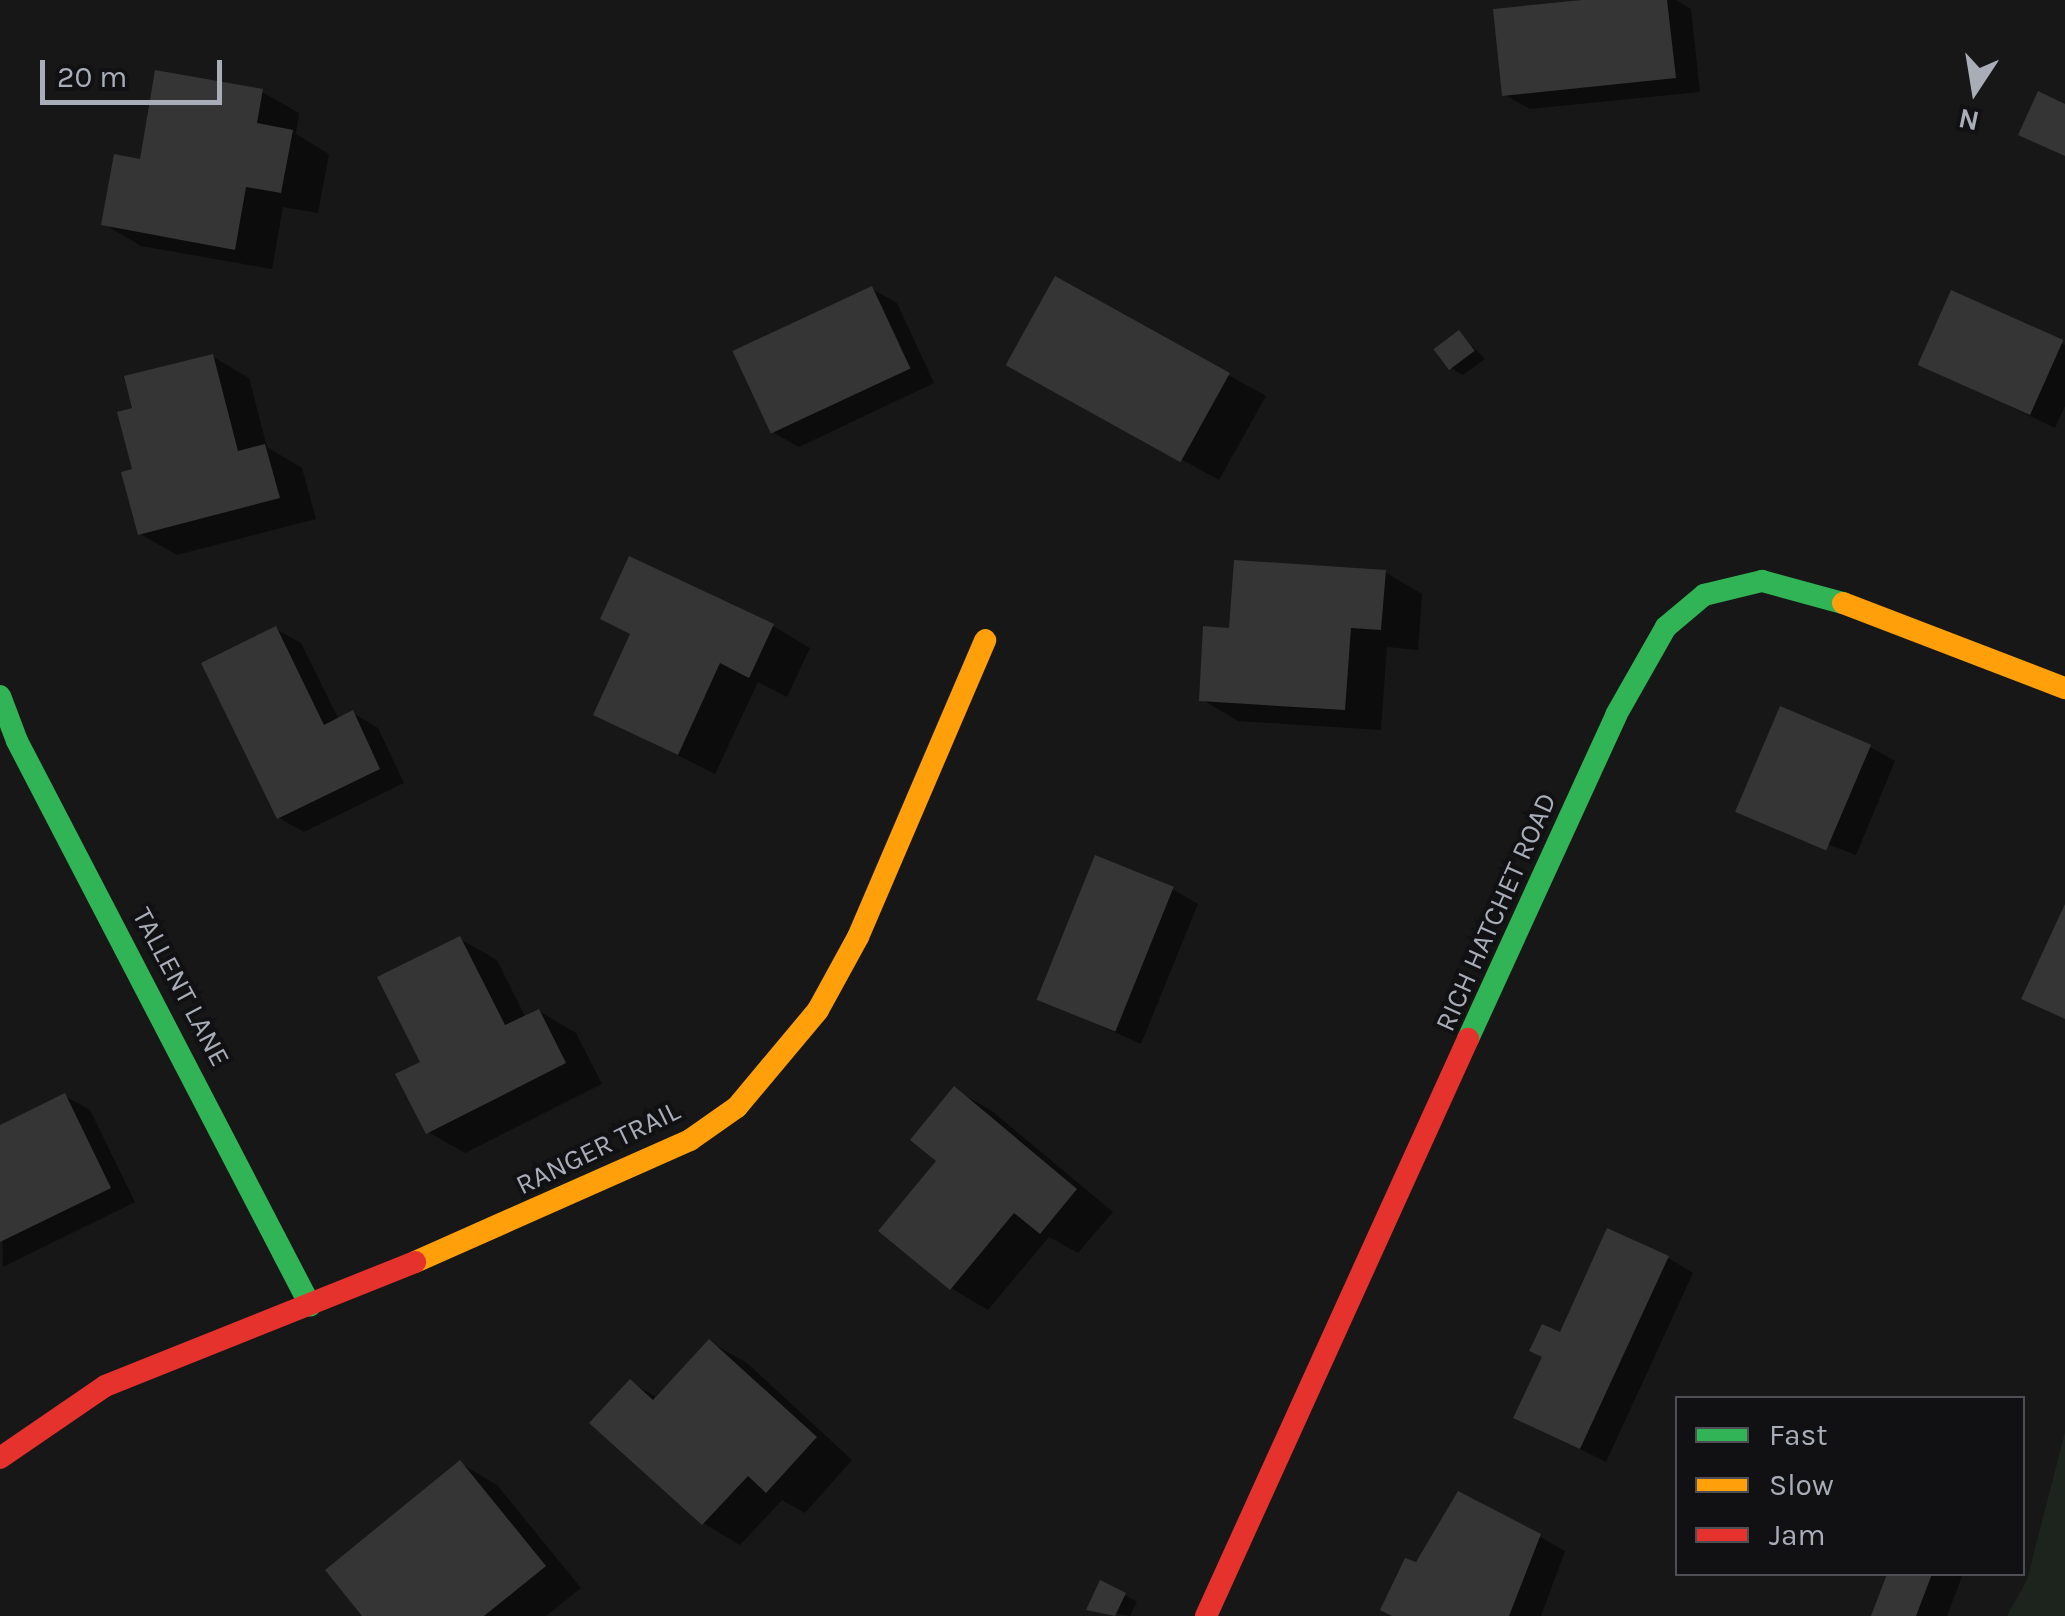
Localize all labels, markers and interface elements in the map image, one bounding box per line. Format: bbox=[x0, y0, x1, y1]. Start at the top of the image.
scale bar bbox=[45, 40, 228, 102]
north arrow bbox=[1925, 40, 2025, 140]
text: 20 m bbox=[57, 59, 127, 95]
text: N bbox=[1955, 102, 1982, 138]
street label: RICH HATCHET ROAD bbox=[1428, 788, 1564, 1036]
street label: TALLENT LANE bbox=[125, 902, 237, 1072]
street label: RANGER TRAIL bbox=[511, 1094, 685, 1202]
legend bbox=[1675, 1396, 2025, 1576]
text: Fast bbox=[1769, 1417, 1828, 1453]
text: Slow bbox=[1769, 1467, 1834, 1503]
text: Jam bbox=[1769, 1517, 1826, 1553]

